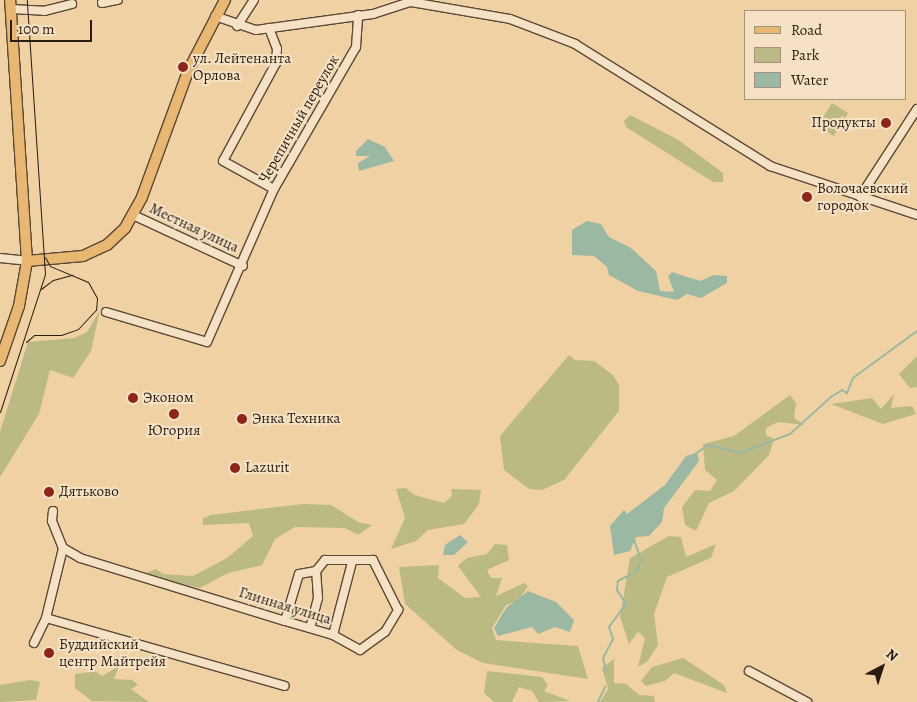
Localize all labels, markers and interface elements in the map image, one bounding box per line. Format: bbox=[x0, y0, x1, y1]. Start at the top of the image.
scale bar bbox=[12, 10, 95, 42]
legend bbox=[744, 10, 907, 100]
text: 100 m bbox=[18, 19, 55, 39]
text: Road bbox=[791, 20, 822, 40]
text: Park bbox=[791, 45, 819, 65]
place label: ул. Лейтенанта Орлова bbox=[193, 49, 291, 84]
street label: Черепичный переулок bbox=[255, 52, 343, 186]
marker: ул. Лейтенанта Орлова bbox=[177, 61, 189, 73]
text: Water bbox=[791, 70, 828, 90]
place label: Продукты bbox=[811, 114, 876, 132]
marker: Продукты bbox=[880, 117, 892, 129]
place label: Волочаевский городок bbox=[817, 179, 908, 214]
marker: Волочаевский городок bbox=[801, 191, 813, 203]
street label: Местная улица bbox=[146, 199, 242, 257]
place label: Эконом bbox=[143, 389, 194, 407]
marker: Эконом bbox=[127, 392, 139, 404]
marker: Югория bbox=[168, 408, 180, 420]
place label: Энка Техника bbox=[252, 410, 340, 428]
marker: Энка Техника bbox=[236, 413, 248, 425]
place label: Югория bbox=[148, 422, 200, 440]
place label: Lazurit bbox=[245, 459, 290, 477]
marker: Lazurit bbox=[229, 462, 241, 474]
place label: Дятьково bbox=[59, 483, 119, 501]
marker: Дятьково bbox=[43, 486, 55, 498]
street label: Глинная улица bbox=[237, 583, 333, 629]
place label: Буддийский центр Майтрейя bbox=[59, 635, 166, 670]
north arrow bbox=[857, 642, 907, 692]
text: N bbox=[882, 645, 902, 666]
marker: Буддийский центр Майтрейя bbox=[43, 647, 55, 659]

